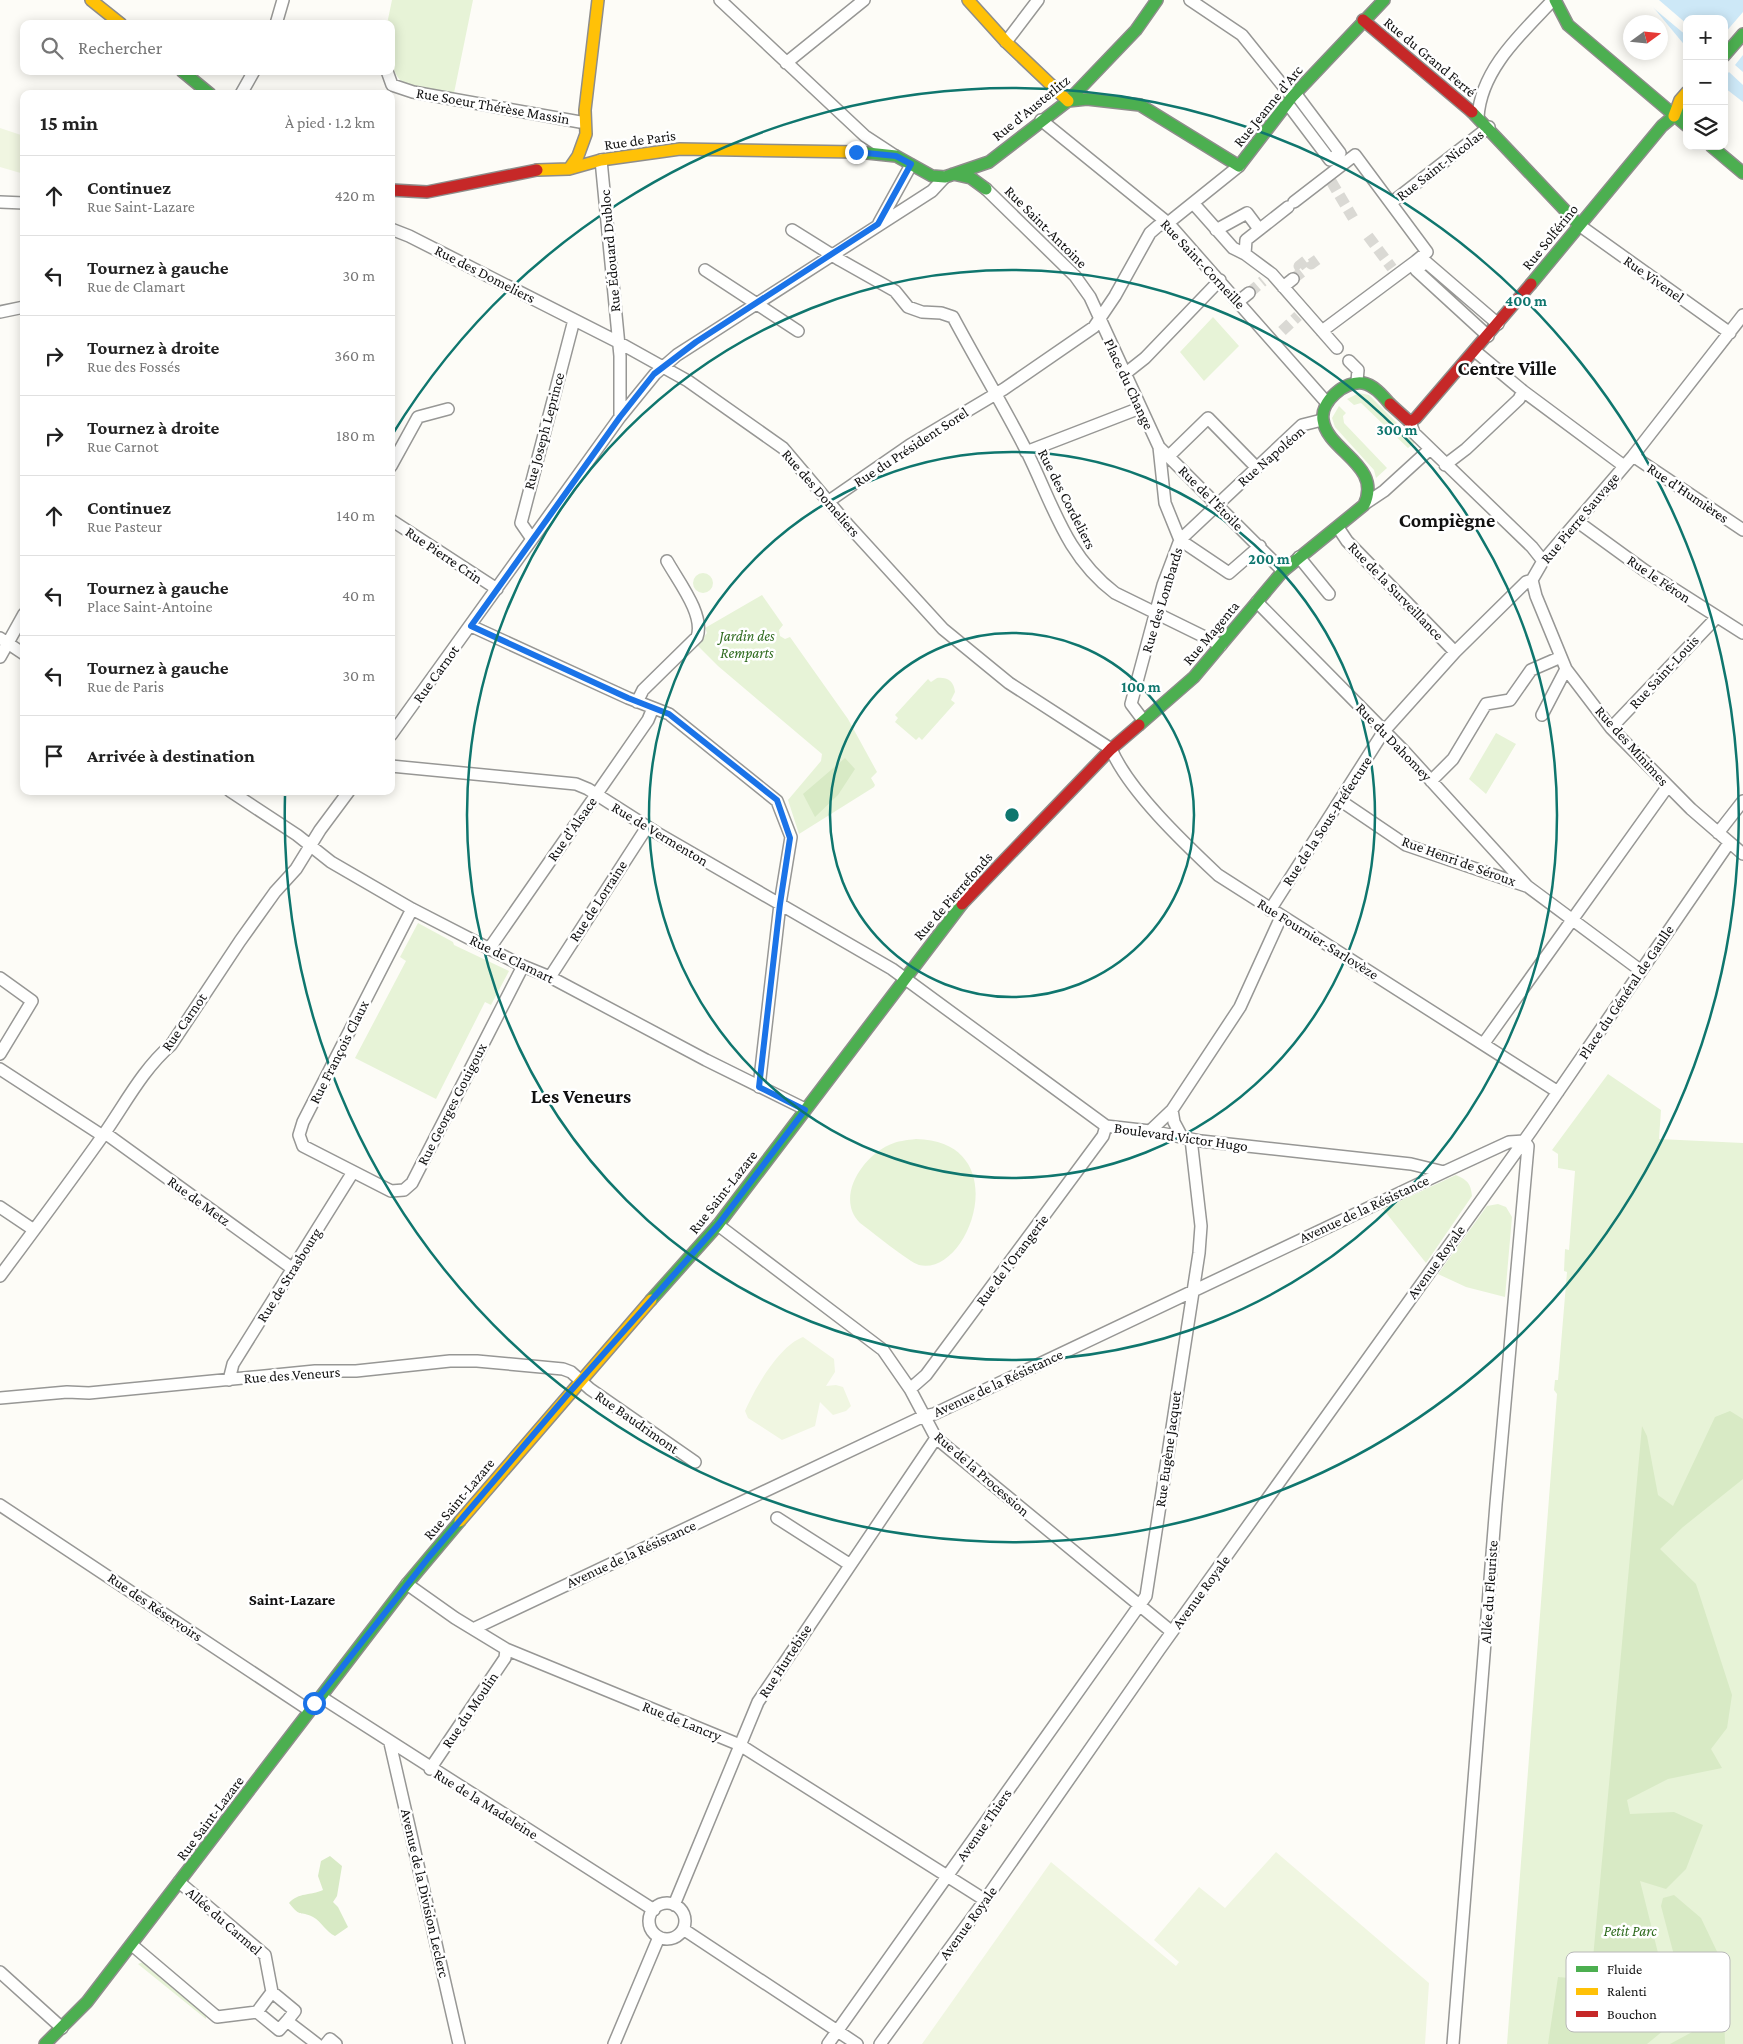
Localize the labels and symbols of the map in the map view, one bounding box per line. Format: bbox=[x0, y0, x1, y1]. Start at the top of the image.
street label: Rue du Grand Ferré bbox=[1381, 14, 1479, 100]
north arrow bbox=[1623, 15, 1668, 60]
street label: Rue Jeanne d'Arc bbox=[1230, 62, 1307, 151]
street label: Rue d'Austerlitz bbox=[989, 72, 1073, 144]
street label: Rue Soeur Thérèse Massin bbox=[415, 85, 571, 127]
street label: Rue Saint-Nicolas bbox=[1393, 126, 1487, 204]
street label: Rue de Paris bbox=[603, 127, 677, 153]
route end bbox=[845, 141, 868, 164]
street label: Rue Saint-Antoine bbox=[1002, 183, 1091, 272]
street label: Rue Édouard Dubloc bbox=[597, 188, 623, 313]
street label: Rue Solférino bbox=[1519, 201, 1581, 273]
street label: Rue Saint-Corneille bbox=[1157, 216, 1249, 312]
street label: Rue des Domeliers bbox=[432, 242, 538, 306]
street label: Rue Vivenel bbox=[1621, 252, 1687, 306]
text: 400 m bbox=[1505, 293, 1547, 309]
street label: Place du Change bbox=[1100, 336, 1157, 433]
district label: Centre Ville bbox=[1458, 357, 1556, 379]
street label: Rue Joseph Leprince bbox=[521, 370, 568, 492]
street label: Rue du Président Sorel bbox=[851, 404, 971, 490]
text: 300 m bbox=[1376, 422, 1418, 438]
street label: Rue Napoléon bbox=[1234, 423, 1308, 490]
street label: Rue des Domeliers bbox=[779, 446, 863, 540]
street label: Rue des Cordeliers bbox=[1035, 446, 1099, 552]
street label: Rue d'Humières bbox=[1644, 460, 1732, 526]
street label: Rue de l'Étoile bbox=[1175, 462, 1247, 534]
street label: Rue Pierre Sauvage bbox=[1538, 469, 1623, 567]
district label: Compiègne bbox=[1399, 509, 1495, 531]
street label: Rue Pierre Crin bbox=[402, 523, 486, 587]
street label: Rue de la Surveillance bbox=[1345, 539, 1447, 644]
street label: Rue des Lombards bbox=[1138, 545, 1186, 655]
text: 200 m bbox=[1248, 551, 1290, 567]
street label: Rue le Féron bbox=[1624, 552, 1694, 606]
street label: Rue Magenta bbox=[1180, 598, 1243, 669]
park label: Jardin des Remparts bbox=[716, 628, 775, 662]
street label: Rue Saint-Louis bbox=[1626, 632, 1702, 712]
street label: Rue Carnot bbox=[410, 641, 463, 706]
text: 100 m bbox=[1121, 679, 1161, 695]
street label: Rue du Dahomey bbox=[1352, 700, 1435, 785]
street label: Rue des Minimes bbox=[1592, 703, 1672, 789]
street label: Rue de la Sous-Préfecture bbox=[1279, 753, 1375, 889]
street label: Rue d'Alsace bbox=[544, 793, 600, 864]
street label: Rue de Vermenton bbox=[609, 799, 711, 869]
centre of rings bbox=[1003, 806, 1021, 824]
street label: Rue Henri de Séroux bbox=[1400, 833, 1518, 889]
street label: Rue de Pierrefonds bbox=[910, 849, 996, 943]
street label: Rue de Lorraine bbox=[566, 857, 630, 945]
street label: Rue Fournier-Sarlovèze bbox=[1255, 895, 1382, 983]
street label: Place du Général de Gaulle bbox=[1575, 922, 1677, 1062]
street label: Rue de Clamart bbox=[467, 932, 558, 987]
street label: Rue Carnot bbox=[158, 989, 210, 1054]
street label: Rue François Claux bbox=[306, 998, 373, 1107]
street label: Rue Georges Gouigoux bbox=[414, 1040, 491, 1168]
district label: Les Veneurs bbox=[531, 1085, 631, 1107]
street label: Boulevard Victor Hugo bbox=[1113, 1120, 1249, 1155]
street label: Rue Saint-Lazare bbox=[686, 1147, 761, 1237]
street label: Avenue de la Résistance bbox=[1297, 1172, 1432, 1246]
street label: Rue de Metz bbox=[165, 1173, 233, 1229]
street label: Rue de l'Orangerie bbox=[973, 1211, 1052, 1309]
street label: Avenue Royale bbox=[1404, 1222, 1469, 1302]
street label: Rue de Strasbourg bbox=[254, 1225, 325, 1326]
street label: Avenue de la Résistance bbox=[931, 1346, 1066, 1420]
street label: Rue des Veneurs bbox=[243, 1364, 341, 1386]
street label: Rue Baudrimont bbox=[592, 1387, 683, 1457]
street label: Rue Eugène Jacquet bbox=[1152, 1389, 1185, 1508]
street label: Rue de la Procession bbox=[931, 1428, 1033, 1520]
street label: Rue Saint-Lazare bbox=[420, 1455, 498, 1543]
street label: Avenue de la Résistance bbox=[564, 1517, 699, 1591]
street label: Allée du Fleuriste bbox=[1477, 1539, 1501, 1644]
street label: Avenue Royale bbox=[1169, 1552, 1234, 1632]
street label: Rue des Réservoirs bbox=[105, 1569, 205, 1645]
district label: Saint-Lazare bbox=[249, 1591, 336, 1608]
street label: Rue Hurtebise bbox=[755, 1621, 815, 1701]
street label: Rue du Moulin bbox=[439, 1669, 501, 1751]
route start bbox=[303, 1692, 326, 1715]
street label: Rue de Lancry bbox=[640, 1698, 724, 1745]
street label: Rue de la Madeleine bbox=[431, 1766, 541, 1843]
street label: Rue Saint-Lazare bbox=[173, 1772, 247, 1863]
street label: Avenue Thiers bbox=[953, 1786, 1015, 1864]
street label: Avenue de la Division Leclerc bbox=[398, 1807, 452, 1980]
street label: Avenue Royale bbox=[936, 1883, 1001, 1963]
street label: Allée du Carmel bbox=[183, 1884, 265, 1958]
park label: Petit Parc bbox=[1603, 1923, 1657, 1939]
legend bbox=[1566, 1952, 1730, 2032]
text: Fluide bbox=[1607, 1961, 1642, 1977]
text: Ralenti bbox=[1607, 1983, 1647, 1999]
text: Bouchon bbox=[1607, 2006, 1657, 2022]

